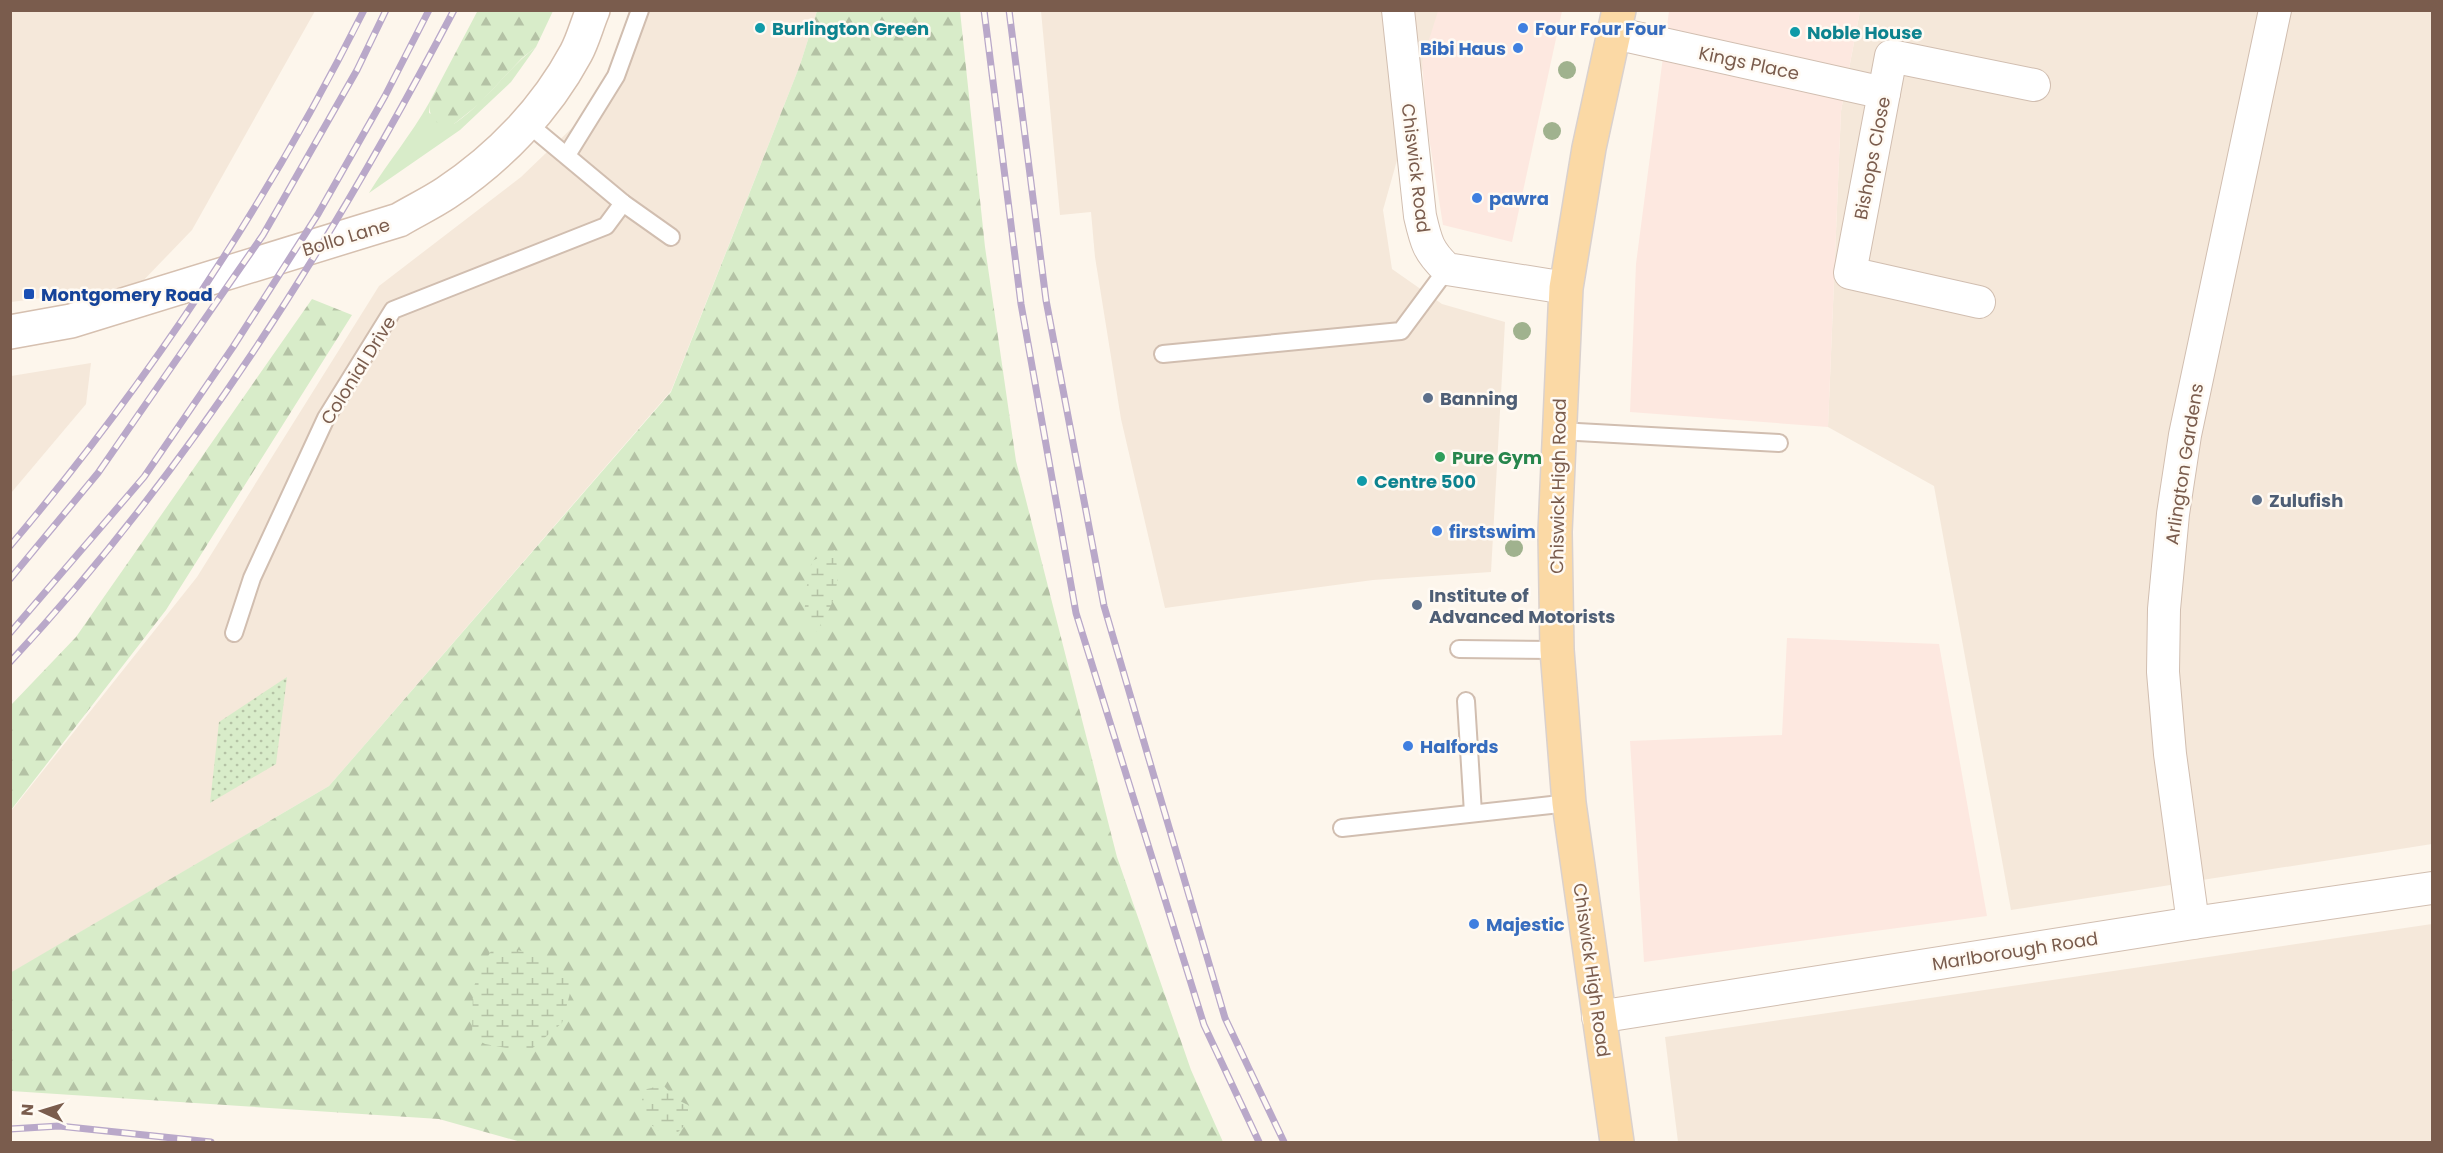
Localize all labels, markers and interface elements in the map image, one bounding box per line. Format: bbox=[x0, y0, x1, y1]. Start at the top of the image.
place label: Burlington Green bbox=[772, 16, 929, 41]
place label: Four Four Four bbox=[1535, 16, 1666, 41]
place label: Noble House bbox=[1807, 20, 1922, 45]
marker: Burlington Green bbox=[753, 21, 767, 35]
marker: Four Four Four bbox=[1516, 21, 1530, 35]
marker: Noble House bbox=[1788, 25, 1802, 39]
place label: Bibi Haus bbox=[1420, 36, 1506, 61]
street label: Kings Place bbox=[1696, 40, 1802, 86]
marker: Bibi Haus bbox=[1511, 41, 1525, 55]
street label: Bishops Close bbox=[1848, 94, 1896, 222]
street label: Chiswick Road bbox=[1396, 102, 1436, 234]
place label: pawra bbox=[1489, 186, 1549, 211]
marker: pawra bbox=[1470, 191, 1484, 205]
street label: Bollo Lane bbox=[299, 212, 393, 262]
place label: Montgomery Road bbox=[41, 282, 213, 307]
marker: Montgomery Road bbox=[22, 287, 36, 301]
street label: Colonial Drive bbox=[315, 311, 401, 429]
street label: Arlington Gardens bbox=[2159, 382, 2209, 546]
place label: Banning bbox=[1440, 386, 1518, 411]
marker: Banning bbox=[1421, 391, 1435, 405]
street label: Chiswick High Road bbox=[1544, 398, 1572, 574]
place label: Pure Gym bbox=[1452, 445, 1542, 470]
marker: Pure Gym bbox=[1433, 450, 1447, 464]
place label: Centre 500 bbox=[1374, 469, 1476, 494]
marker: Centre 500 bbox=[1355, 474, 1369, 488]
place label: Zulufish bbox=[2269, 488, 2343, 513]
marker: Zulufish bbox=[2250, 493, 2264, 507]
place label: firstswim bbox=[1449, 519, 1536, 544]
marker: firstswim bbox=[1430, 524, 1444, 538]
place label: Institute of Advanced Motorists bbox=[1429, 583, 1615, 629]
marker: Institute of Advanced Motorists bbox=[1410, 598, 1424, 612]
place label: Halfords bbox=[1420, 734, 1499, 759]
marker: Halfords bbox=[1401, 739, 1415, 753]
street label: Chiswick High Road bbox=[1567, 881, 1617, 1059]
place label: Majestic bbox=[1486, 912, 1565, 937]
marker: Majestic bbox=[1467, 917, 1481, 931]
street label: Marlborough Road bbox=[1930, 926, 2100, 976]
north arrow bbox=[12, 1081, 72, 1141]
text: N bbox=[16, 1103, 39, 1117]

